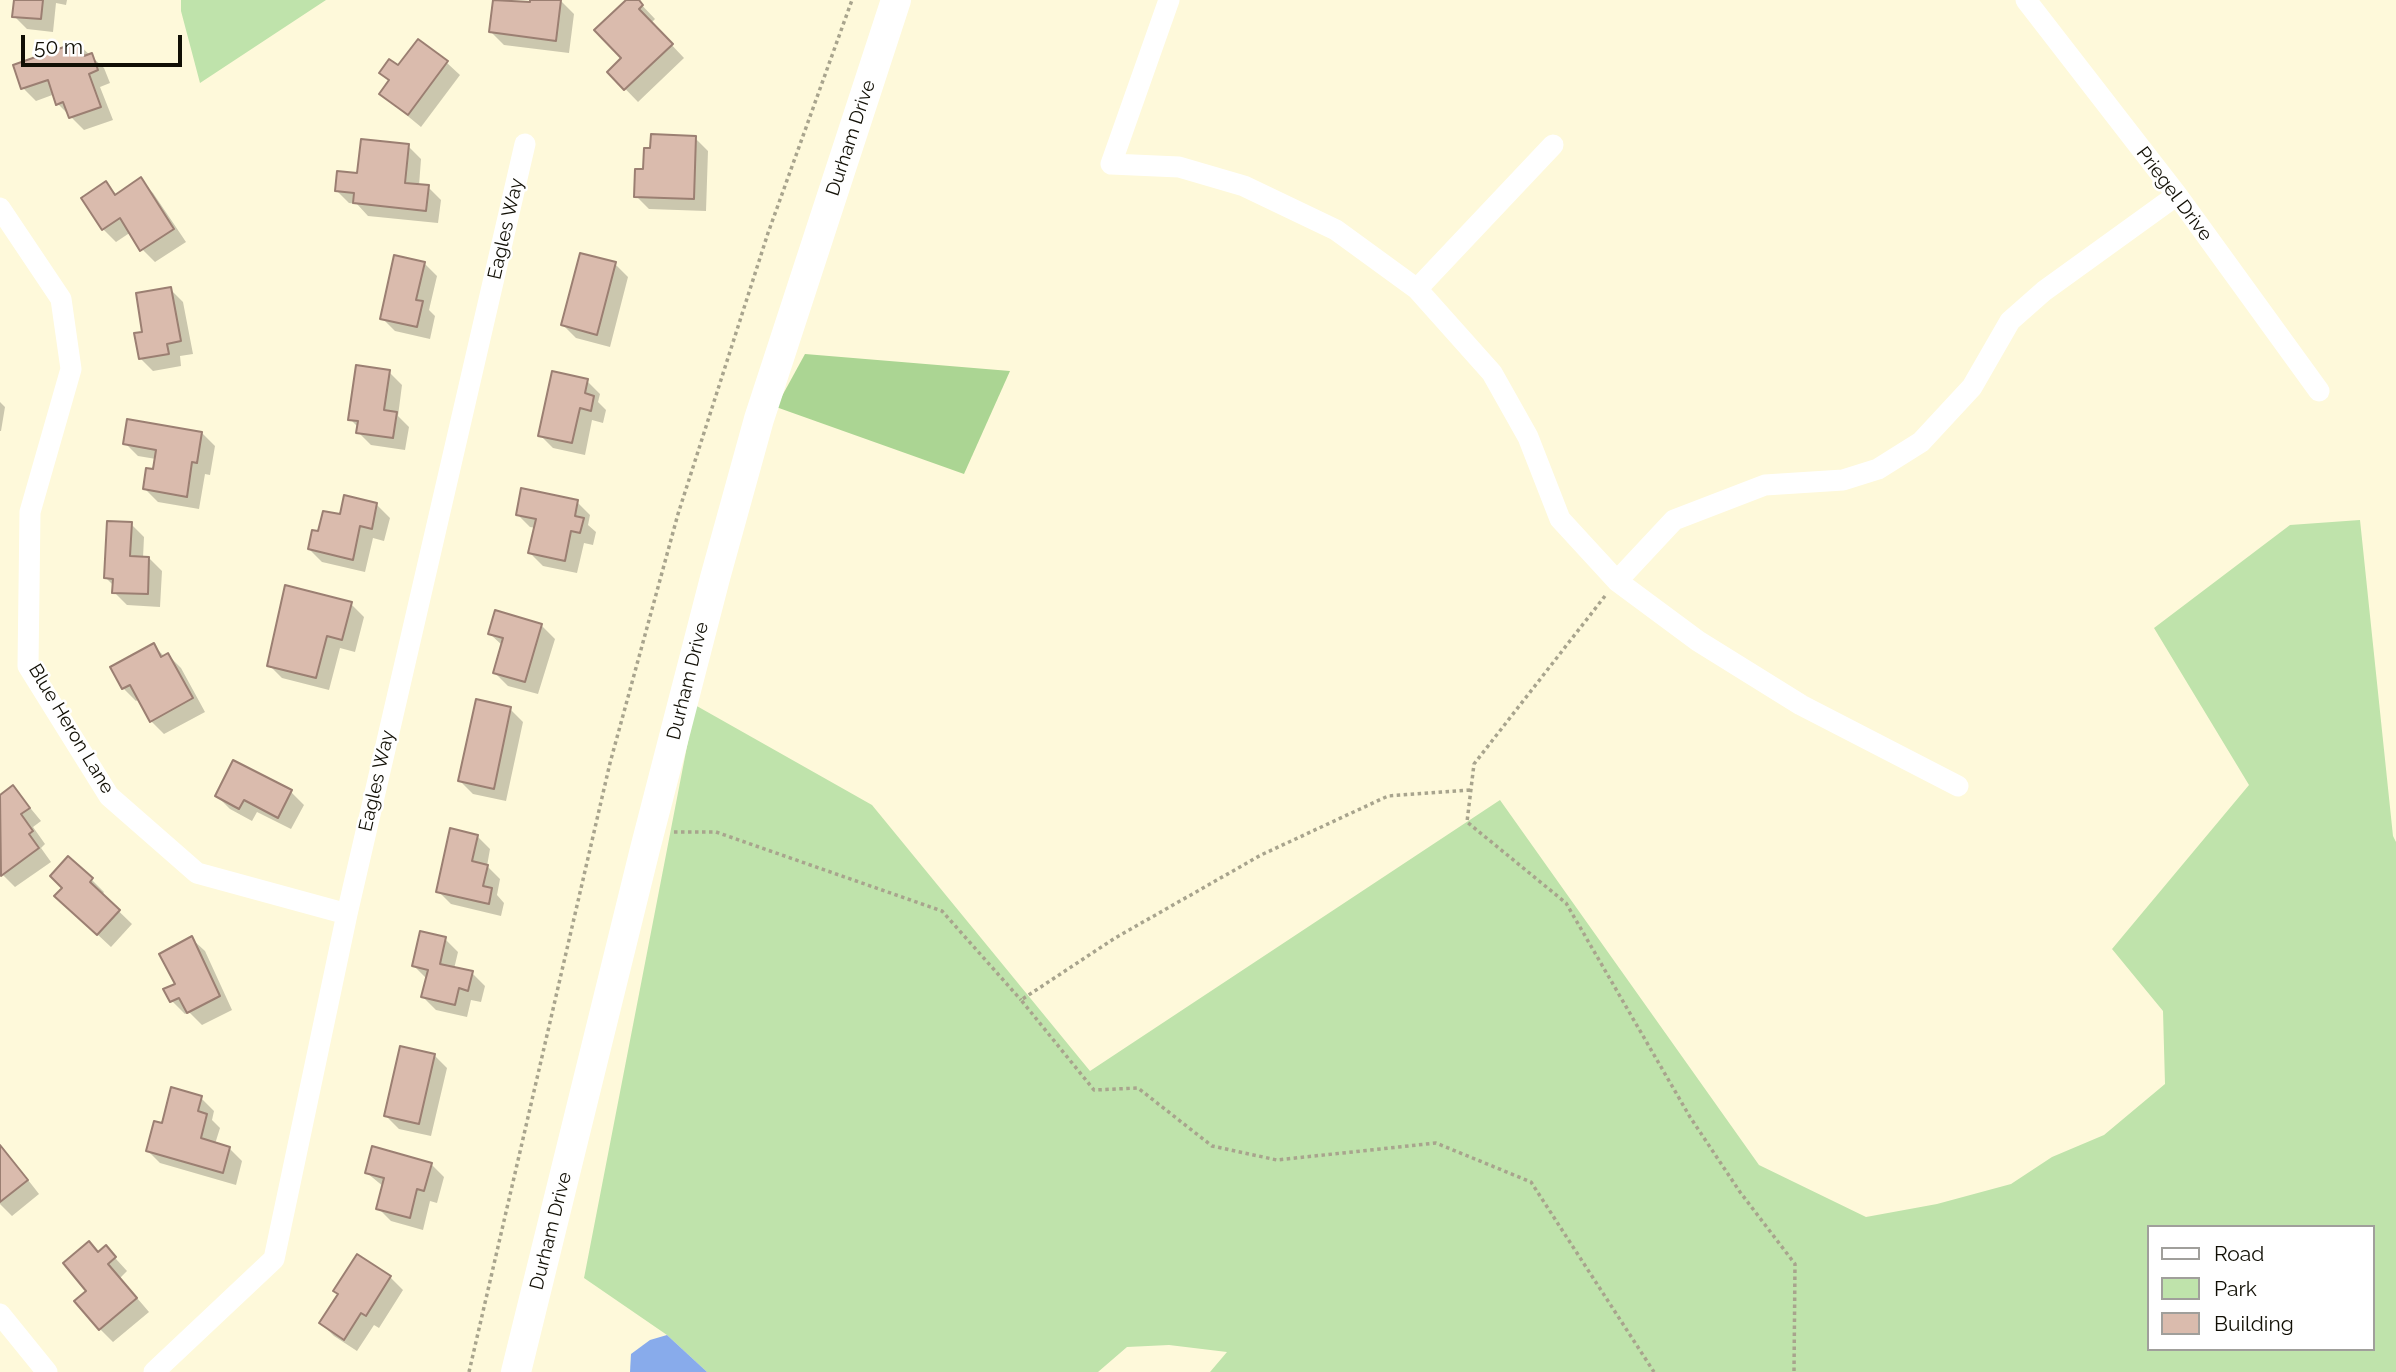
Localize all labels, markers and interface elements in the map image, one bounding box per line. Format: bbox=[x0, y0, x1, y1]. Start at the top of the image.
scale bar bbox=[24, 21, 186, 65]
text: 50 m bbox=[34, 34, 83, 59]
street label: Durham Drive bbox=[822, 77, 880, 199]
street label: Priegel Drive bbox=[2131, 142, 2217, 246]
street label: Eagles Way bbox=[483, 176, 529, 282]
street label: Durham Drive bbox=[662, 620, 714, 742]
street label: Blue Heron Lane bbox=[23, 660, 119, 798]
street label: Eagles Way bbox=[354, 728, 400, 834]
street label: Durham Drive bbox=[525, 1170, 577, 1292]
legend bbox=[2148, 1225, 2375, 1351]
text: Road bbox=[2214, 1241, 2264, 1266]
text: Park bbox=[2214, 1276, 2257, 1301]
text: Building bbox=[2214, 1311, 2294, 1336]

